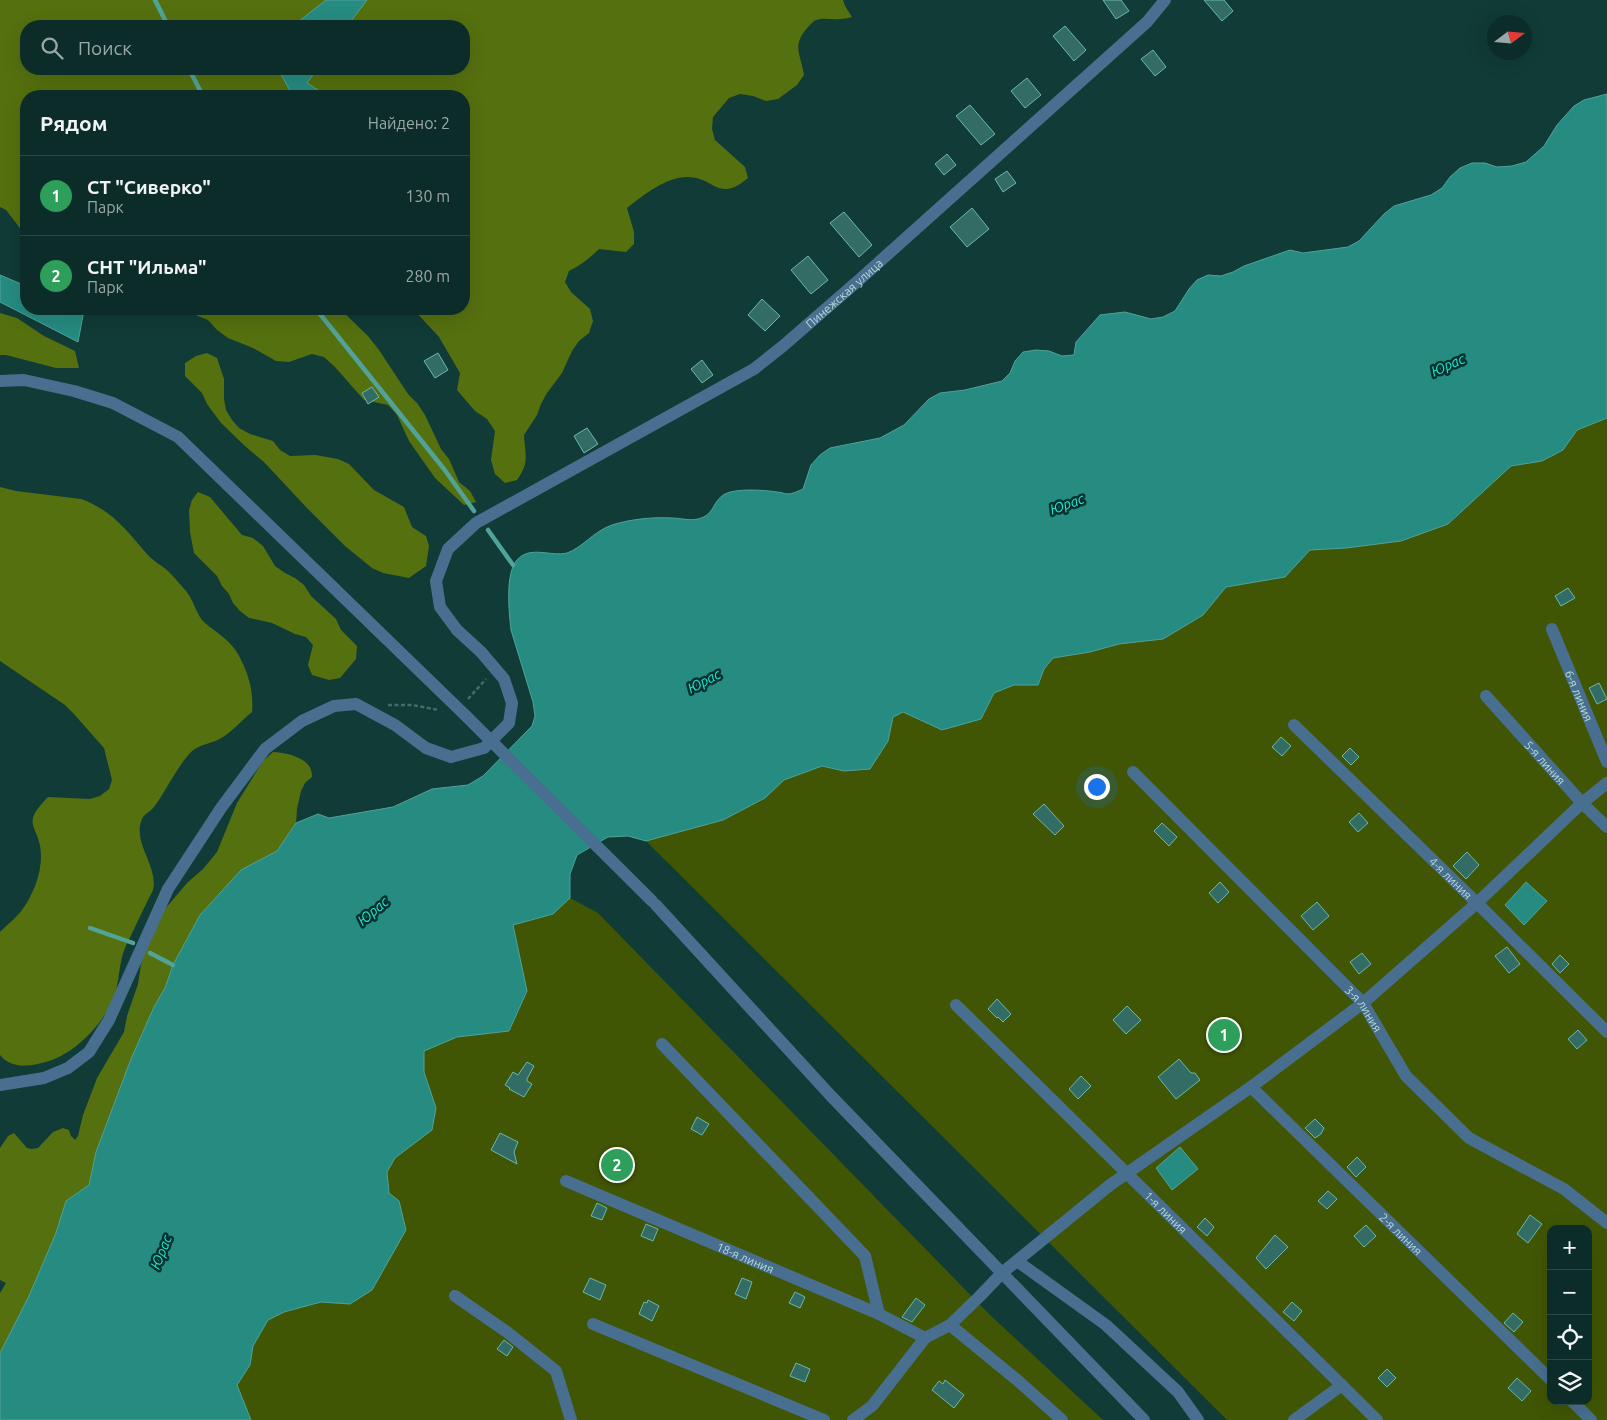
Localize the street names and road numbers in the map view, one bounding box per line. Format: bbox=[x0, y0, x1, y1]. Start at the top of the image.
street label: Пинежская улица bbox=[803, 256, 885, 330]
street label: 6-я линия bbox=[1563, 668, 1596, 723]
street label: 5-я линия bbox=[1522, 738, 1568, 787]
street label: 4-я линия bbox=[1427, 854, 1475, 901]
street label: 3-я линия bbox=[1343, 983, 1385, 1034]
street label: 1-я линия bbox=[1142, 1188, 1190, 1236]
street label: 2-я линия bbox=[1377, 1210, 1425, 1257]
street label: 18-я линия bbox=[715, 1239, 776, 1275]

